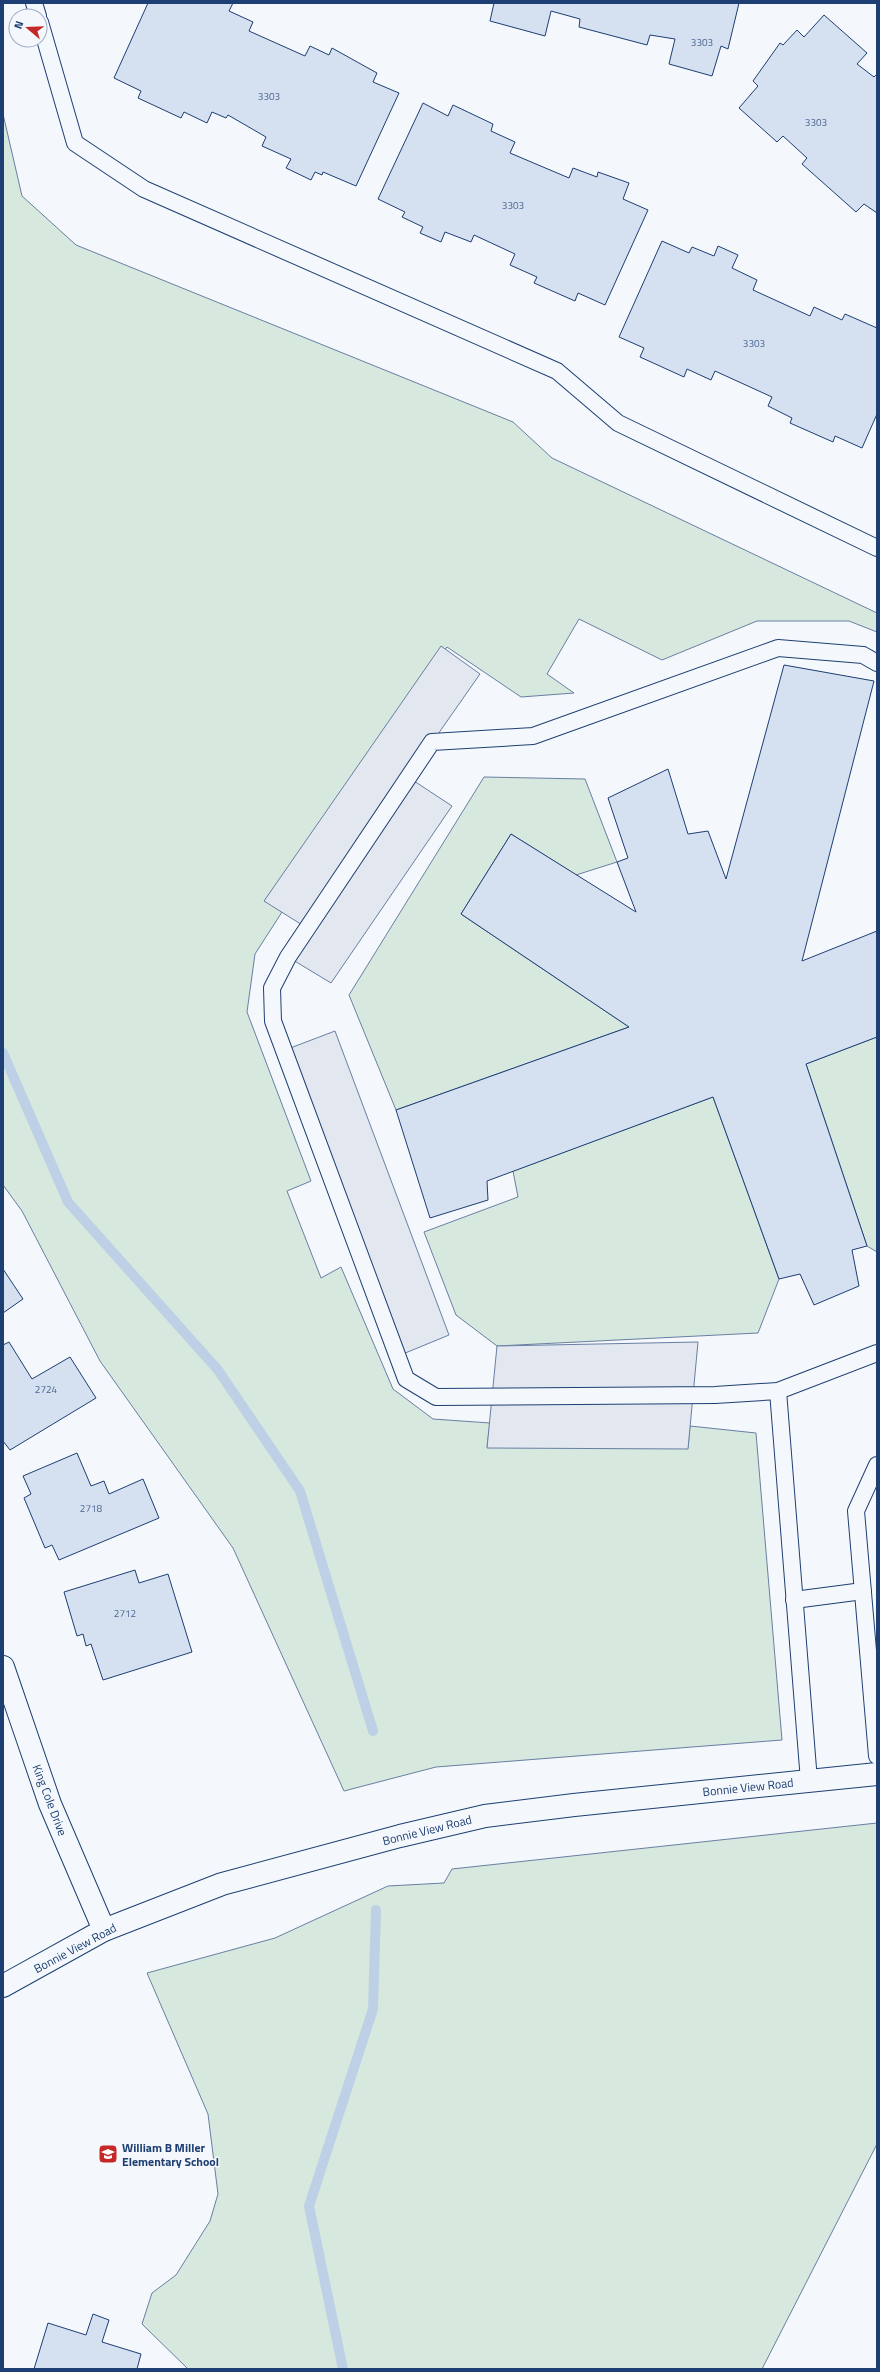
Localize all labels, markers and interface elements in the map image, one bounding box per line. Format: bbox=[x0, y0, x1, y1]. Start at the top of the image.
north arrow bbox=[8, 8, 48, 48]
text: N bbox=[10, 19, 27, 31]
house number: 3303 bbox=[691, 35, 713, 50]
house number: 3303 bbox=[258, 89, 280, 104]
house number: 3303 bbox=[805, 115, 827, 130]
house number: 3303 bbox=[502, 198, 524, 213]
house number: 3303 bbox=[743, 336, 765, 351]
house number: 2724 bbox=[35, 1382, 58, 1397]
house number: 2718 bbox=[80, 1501, 103, 1516]
house number: 2712 bbox=[114, 1606, 136, 1621]
street label: King Cole Drive bbox=[28, 1762, 72, 1838]
street label: Bonnie View Road bbox=[702, 1773, 794, 1801]
street label: Bonnie View Road bbox=[380, 1810, 474, 1850]
street label: Bonnie View Road bbox=[30, 1918, 120, 1978]
place label: William B Miller Elementary School bbox=[122, 2138, 219, 2171]
school or university icon: William B Miller Elementary School bbox=[97, 2143, 119, 2165]

